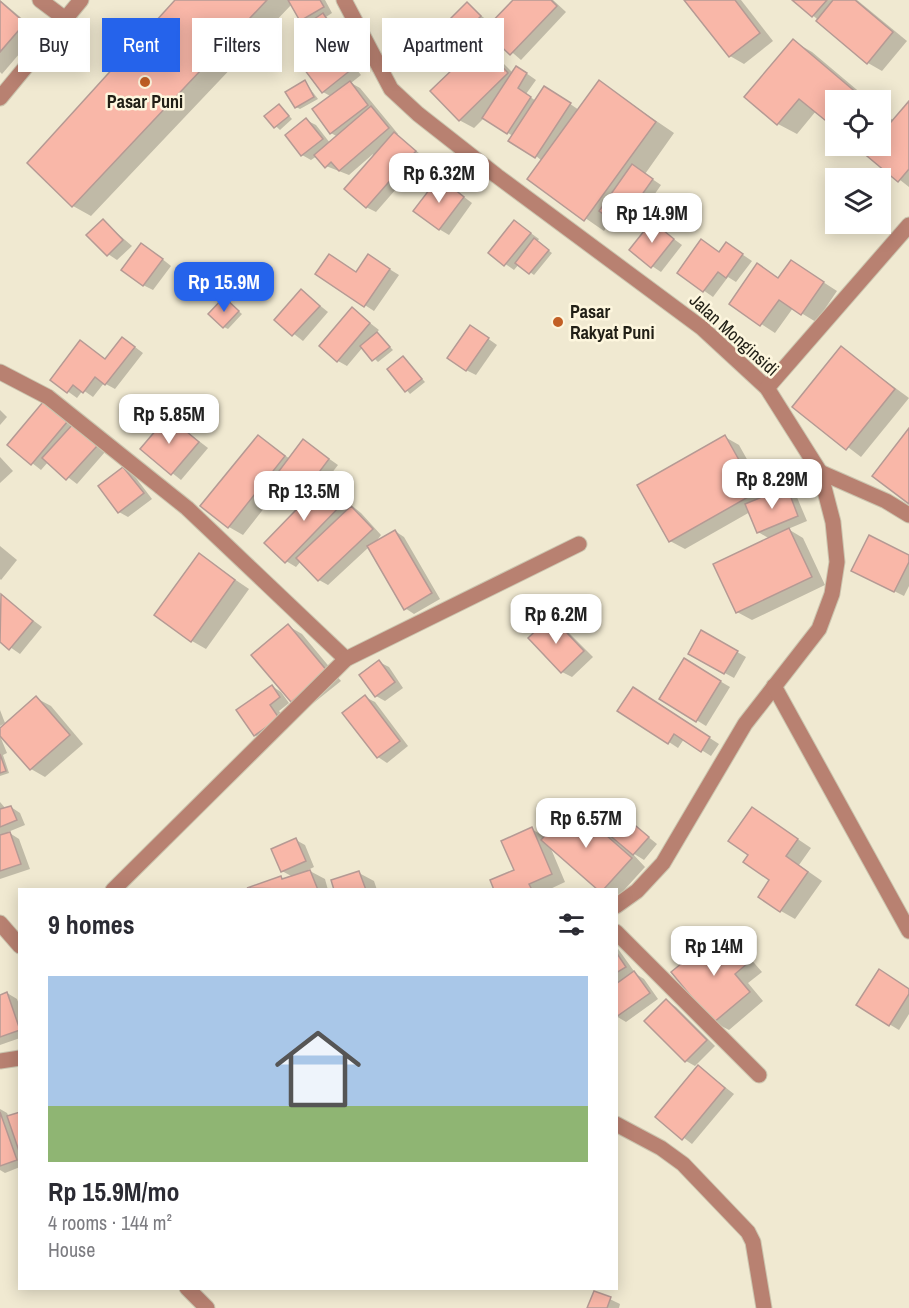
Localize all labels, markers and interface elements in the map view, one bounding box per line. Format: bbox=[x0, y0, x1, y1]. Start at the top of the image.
chip: Buy bbox=[18, 18, 90, 72]
chip: Rent bbox=[102, 18, 180, 72]
chip: Filters bbox=[192, 18, 282, 72]
chip: New bbox=[294, 18, 370, 72]
chip: Apartment bbox=[382, 18, 504, 72]
marker: Pasar Puni bbox=[138, 75, 152, 89]
place label: Pasar Puni bbox=[107, 89, 183, 114]
map controls bbox=[825, 90, 891, 234]
button: locate bbox=[825, 90, 891, 156]
pin: Rp 6.32M bbox=[377, 153, 501, 204]
text: Rp 6.32M bbox=[403, 159, 475, 186]
button: layers bbox=[825, 168, 891, 234]
pin: Rp 14.9M bbox=[590, 193, 714, 244]
text: Rp 14.9M bbox=[616, 199, 688, 226]
pin: Rp 15.9M bbox=[162, 262, 286, 313]
text: Rp 15.9M bbox=[188, 268, 260, 295]
street label: Jalan Monginsidi bbox=[684, 288, 784, 382]
place label: Pasar Rakyat Puni bbox=[570, 299, 655, 345]
marker: Pasar Rakyat Puni bbox=[551, 315, 565, 329]
pin: Rp 5.85M bbox=[107, 394, 231, 445]
text: Rp 5.85M bbox=[133, 400, 205, 427]
pin: Rp 8.29M bbox=[710, 459, 834, 510]
text: Rp 8.29M bbox=[736, 465, 808, 492]
pin: Rp 13.5M bbox=[242, 471, 366, 522]
text: Rp 13.5M bbox=[268, 477, 340, 504]
pin: Rp 6.2M bbox=[501, 594, 611, 645]
text: Rp 6.2M bbox=[525, 600, 587, 627]
pin: Rp 6.57M bbox=[524, 798, 648, 849]
text: Rp 6.57M bbox=[550, 804, 622, 831]
text: 9 homes bbox=[48, 907, 135, 942]
icon: filters bbox=[555, 908, 588, 941]
pin: Rp 14M bbox=[665, 926, 763, 977]
text: Rp 14M bbox=[685, 932, 743, 959]
icon: home bbox=[264, 1015, 372, 1123]
text: Rp 15.9M/mo bbox=[48, 1174, 180, 1209]
text: 4 rooms · 144 m² bbox=[48, 1209, 172, 1236]
text: House bbox=[48, 1236, 95, 1263]

